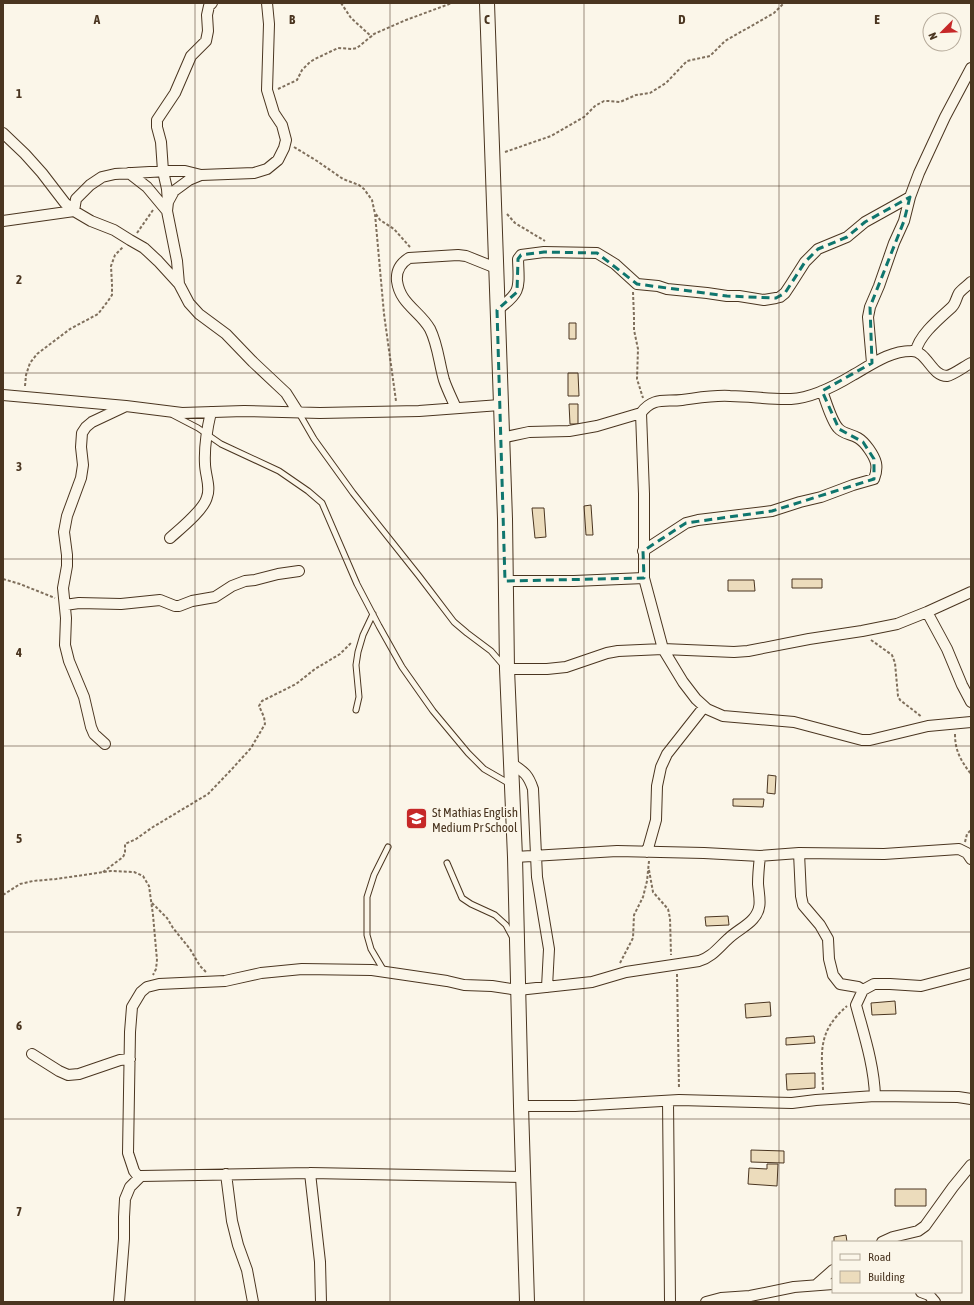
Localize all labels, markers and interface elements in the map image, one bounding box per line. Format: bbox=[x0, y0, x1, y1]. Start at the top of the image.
text: A bbox=[93, 12, 101, 27]
text: B bbox=[289, 12, 296, 27]
text: C bbox=[484, 12, 490, 27]
text: D bbox=[678, 12, 686, 27]
text: E bbox=[874, 12, 880, 27]
north arrow bbox=[922, 12, 962, 52]
text: N bbox=[926, 31, 940, 41]
text: 1 bbox=[16, 86, 22, 101]
text: 2 bbox=[16, 272, 22, 287]
text: 3 bbox=[16, 459, 22, 474]
text: 4 bbox=[15, 645, 22, 660]
place label: St Mathias English Medium Pr School bbox=[432, 805, 518, 835]
school or university icon: St Mathias English Medium Pr School bbox=[404, 806, 430, 832]
text: 5 bbox=[16, 831, 22, 846]
text: 6 bbox=[16, 1018, 22, 1033]
text: 7 bbox=[16, 1204, 22, 1219]
legend bbox=[832, 1241, 962, 1293]
text: Road bbox=[868, 1250, 891, 1264]
text: Building bbox=[868, 1270, 906, 1284]

